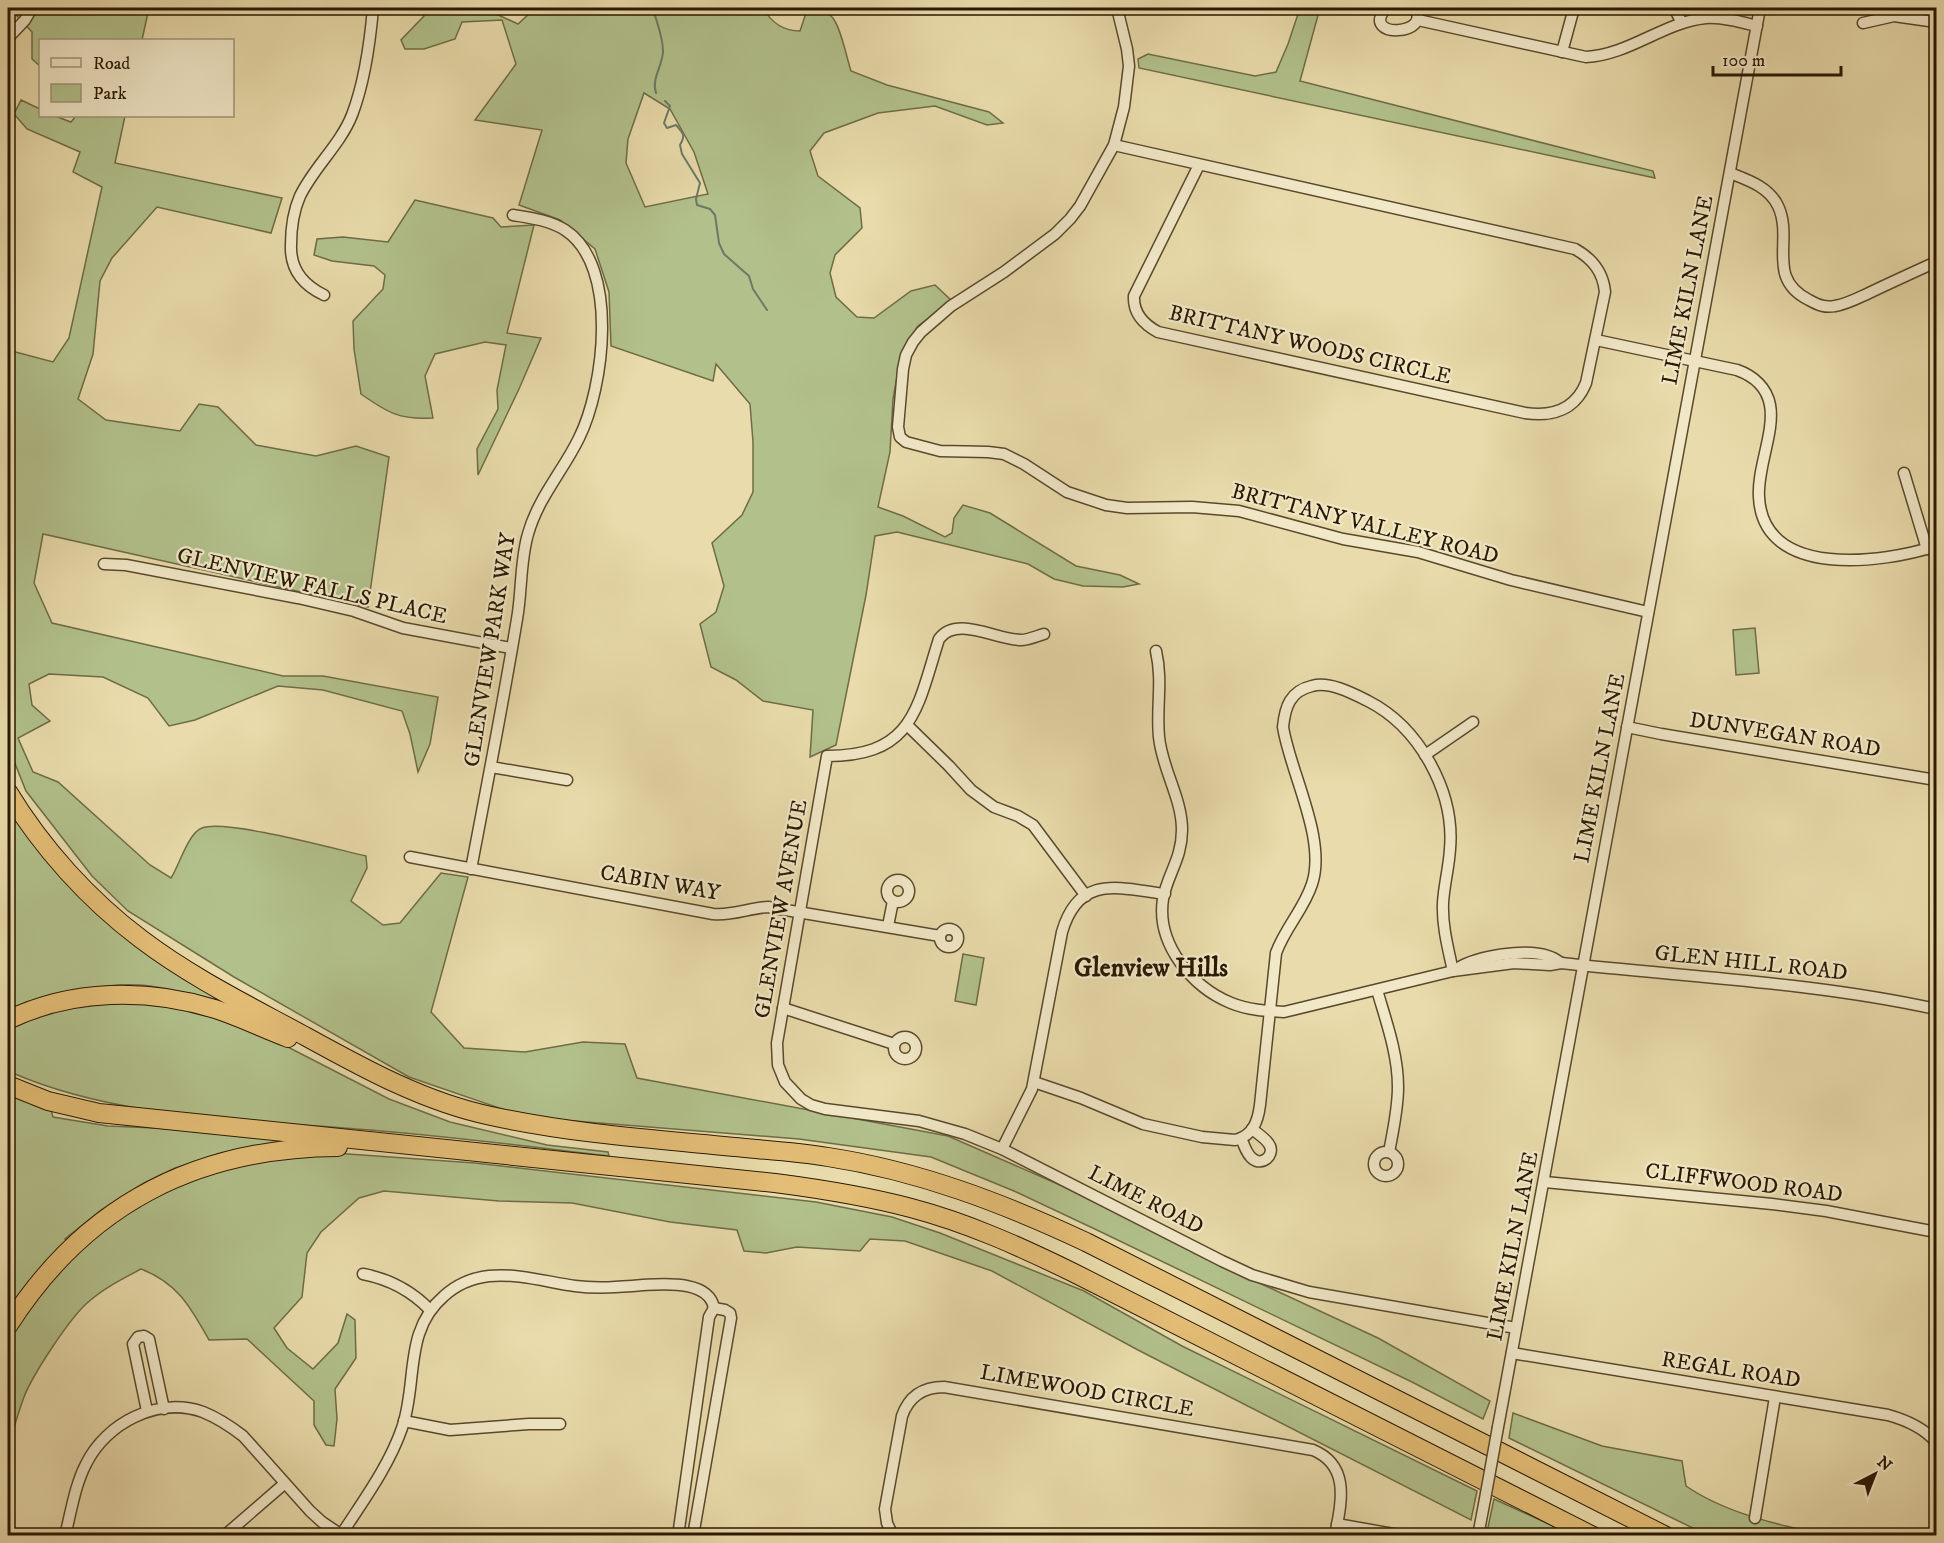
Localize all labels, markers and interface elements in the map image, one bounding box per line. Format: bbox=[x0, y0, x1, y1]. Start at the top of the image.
legend bbox=[39, 39, 234, 117]
scale bar bbox=[1713, 39, 1840, 77]
text: 100 m bbox=[1722, 50, 1765, 72]
text: Road bbox=[93, 53, 130, 75]
text: Park bbox=[93, 83, 127, 105]
street label: LIME KILN LANE bbox=[1656, 193, 1720, 387]
street label: BRITTANY WOODS CIRCLE bbox=[1166, 299, 1454, 391]
street label: BRITTANY VALLEY ROAD bbox=[1229, 478, 1501, 570]
street label: GLENVIEW PARK WAY bbox=[458, 530, 522, 769]
street label: GLENVIEW FALLS PLACE bbox=[174, 542, 450, 630]
street label: LIME KILN LANE bbox=[1568, 671, 1632, 865]
street label: DUNVEGAN ROAD bbox=[1687, 707, 1883, 763]
street label: GLENVIEW AVENUE bbox=[748, 797, 814, 1021]
street label: CABIN WAY bbox=[598, 859, 723, 907]
street label: GLEN HILL ROAD bbox=[1653, 939, 1849, 987]
district label: Glenview Hills bbox=[1074, 952, 1228, 985]
street label: LIME KILN LANE bbox=[1481, 1149, 1545, 1343]
street label: CLIFFWOOD ROAD bbox=[1644, 1157, 1844, 1209]
street label: LIME ROAD bbox=[1084, 1159, 1208, 1241]
street label: REGAL ROAD bbox=[1660, 1346, 1802, 1394]
street label: LIMEWOOD CIRCLE bbox=[978, 1359, 1196, 1423]
north arrow bbox=[1845, 1444, 1905, 1504]
text: N bbox=[1873, 1452, 1896, 1475]

